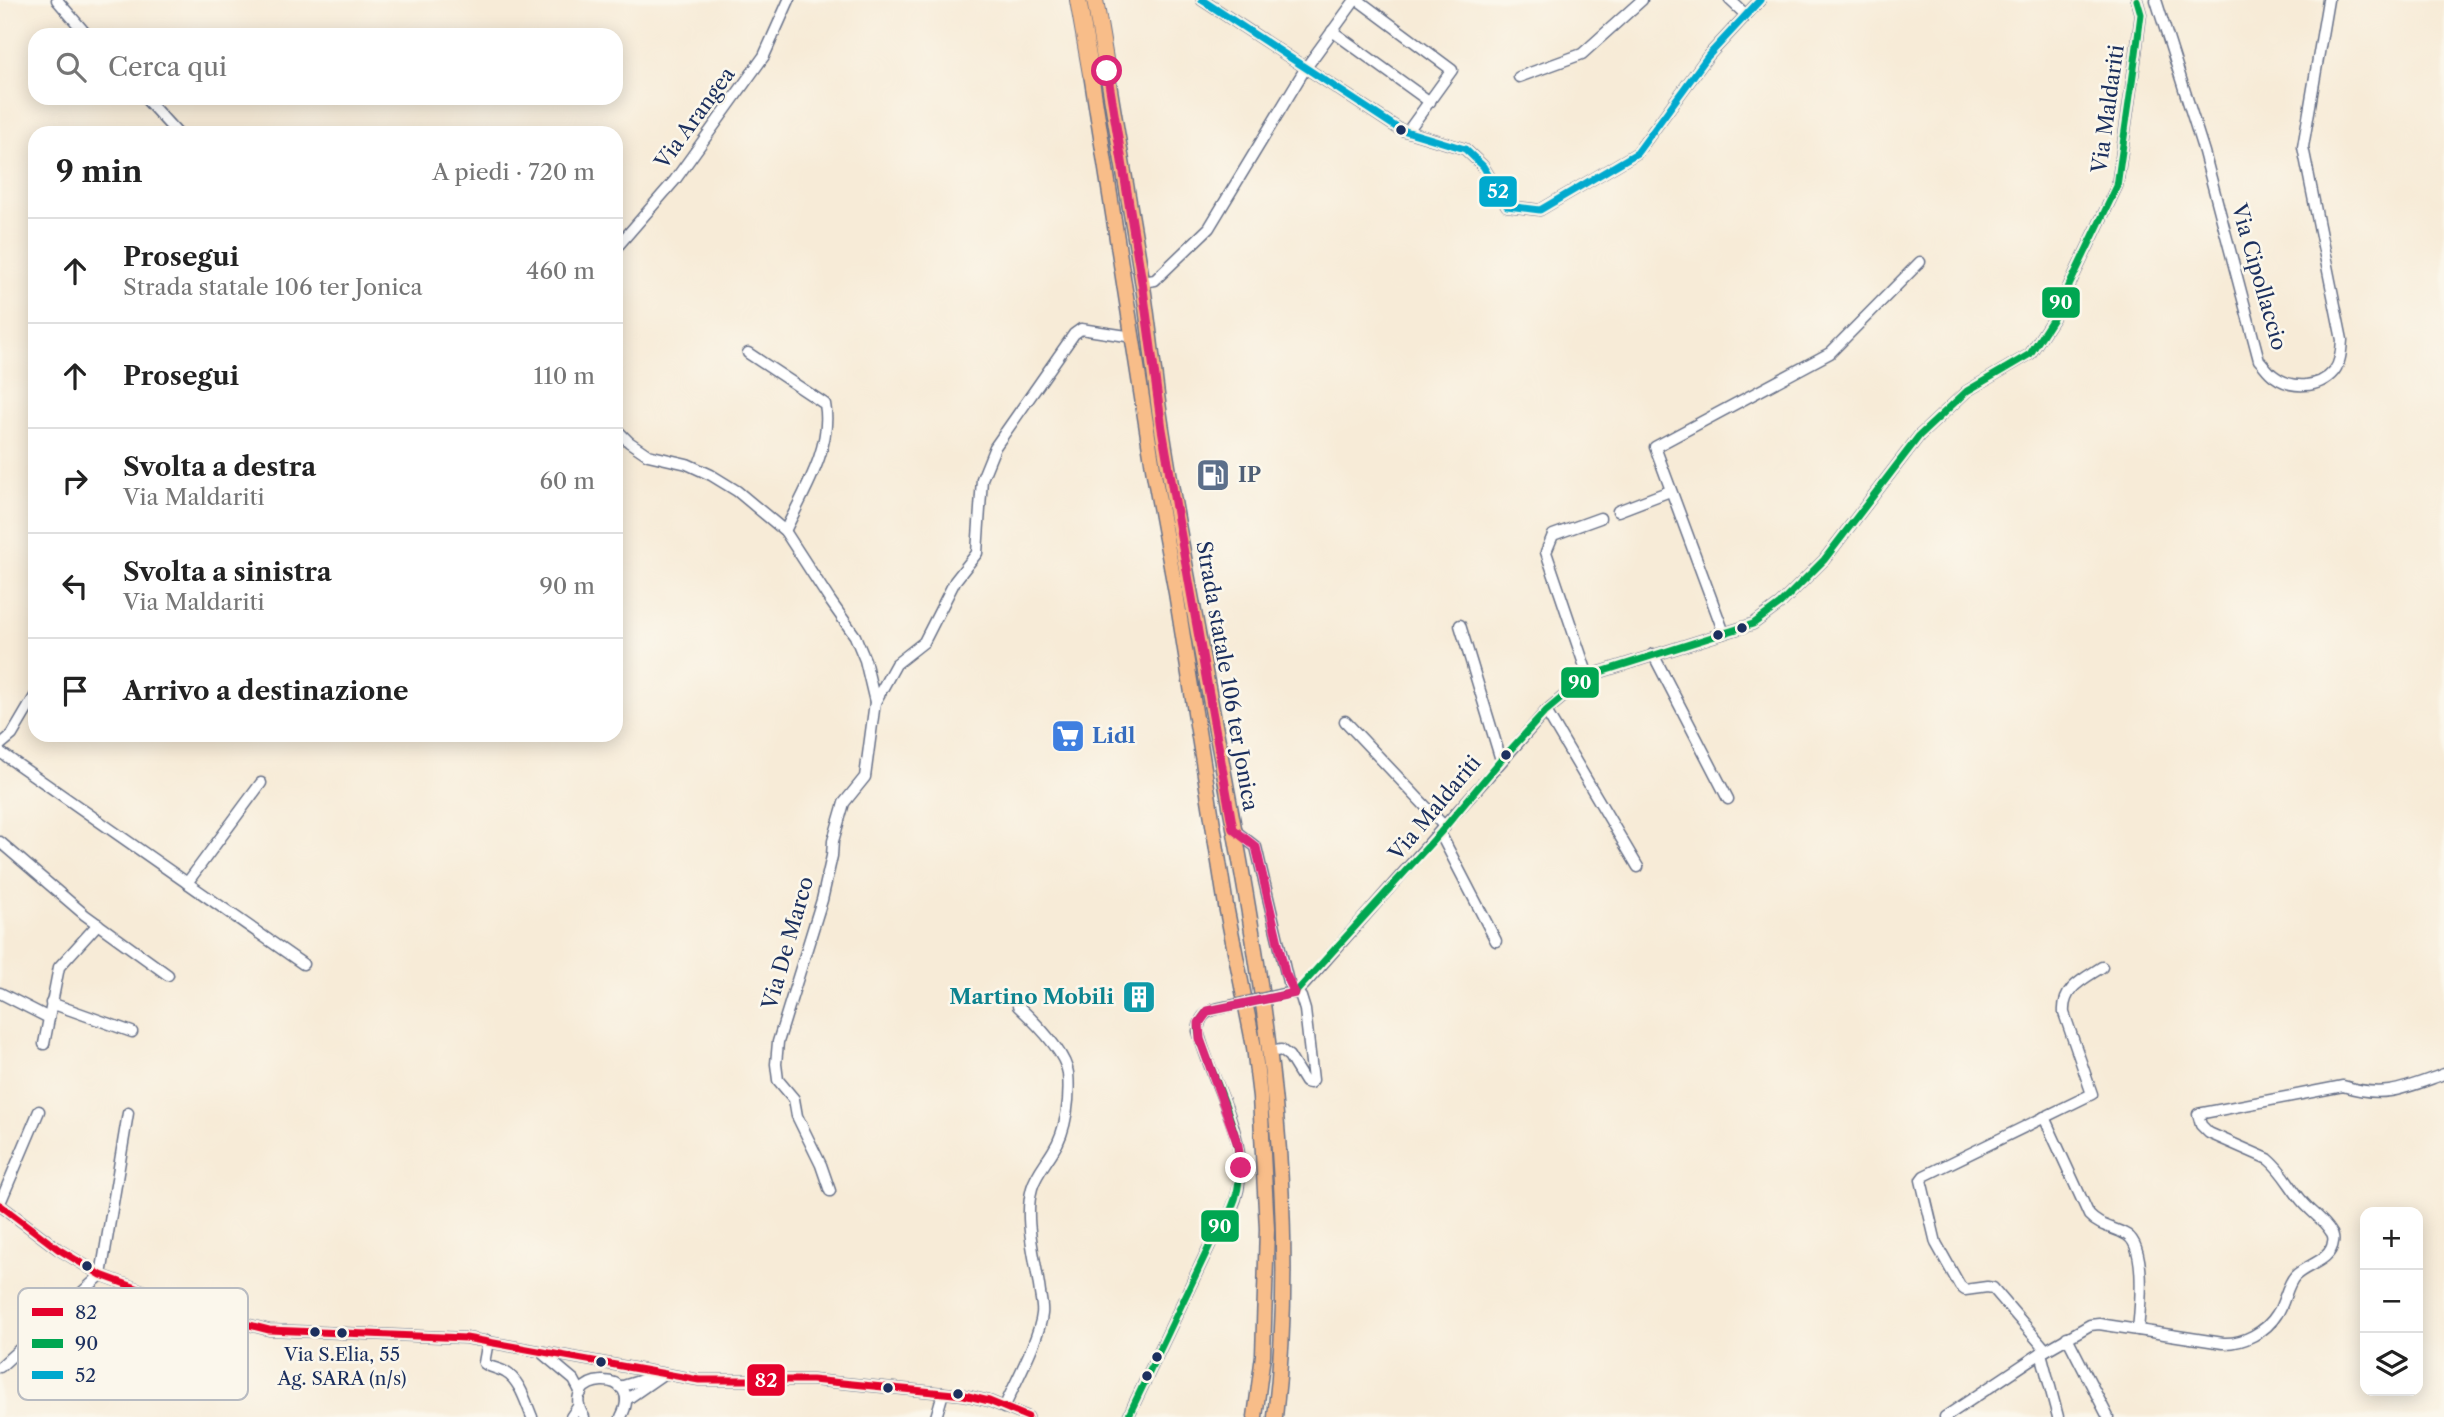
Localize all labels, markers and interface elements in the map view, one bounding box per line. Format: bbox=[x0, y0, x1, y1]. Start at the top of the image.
search box bbox=[28, 28, 623, 105]
street label: Via Maldariti bbox=[2086, 43, 2129, 176]
icon: search bbox=[52, 48, 90, 86]
text: Cerca qui bbox=[108, 51, 227, 83]
route start bbox=[1091, 55, 1122, 86]
street label: Via Arangea bbox=[649, 61, 740, 174]
unlabelled marker bbox=[1394, 123, 1408, 137]
text: 9 min bbox=[56, 153, 143, 190]
text: A piedi · 720 m bbox=[432, 158, 595, 186]
line badge: 52 bbox=[1478, 175, 1518, 208]
text: 52 bbox=[1487, 180, 1509, 203]
street label: Via Cipollaccio bbox=[2226, 200, 2292, 353]
text: Prosegui bbox=[123, 241, 239, 273]
icon: ahead bbox=[56, 252, 94, 290]
text: 460 m bbox=[526, 257, 595, 285]
text: Strada statale 106 ter Jonica bbox=[123, 273, 423, 301]
line badge: 90 bbox=[2041, 286, 2081, 319]
text: 90 bbox=[2049, 291, 2073, 314]
icon: ahead bbox=[56, 357, 94, 395]
text: Prosegui bbox=[123, 360, 239, 392]
text: 110 m bbox=[534, 362, 595, 390]
text: Svolta a destra bbox=[123, 451, 316, 483]
fuel station icon: IP bbox=[1194, 456, 1232, 494]
icon: right bbox=[56, 462, 94, 500]
place label: IP bbox=[1238, 462, 1261, 487]
text: 60 m bbox=[539, 467, 595, 495]
text: Via Maldariti bbox=[123, 483, 265, 511]
street label: Strada statale 106 ter Jonica bbox=[1191, 539, 1264, 814]
text: Svolta a sinistra bbox=[123, 556, 332, 588]
icon: left bbox=[56, 567, 94, 605]
text: 90 m bbox=[539, 572, 595, 600]
text: Via Maldariti bbox=[123, 588, 265, 616]
unlabelled marker bbox=[1735, 621, 1749, 635]
unlabelled marker bbox=[1711, 628, 1725, 642]
line badge: 90 bbox=[1560, 666, 1600, 699]
text: 90 bbox=[1568, 671, 1592, 694]
icon: arrive bbox=[56, 672, 94, 710]
text: Arrivo a destinazione bbox=[123, 675, 409, 707]
supermarket icon: Lidl bbox=[1049, 717, 1087, 755]
place label: Lidl bbox=[1092, 723, 1135, 748]
unlabelled marker bbox=[1499, 748, 1513, 762]
street label: Via Maldariti bbox=[1383, 750, 1486, 866]
street label: Via De Marco bbox=[756, 874, 818, 1013]
building icon: Martino Mobili bbox=[1120, 978, 1158, 1016]
place label: Martino Mobili bbox=[949, 984, 1115, 1009]
route end bbox=[1225, 1152, 1256, 1183]
map controls bbox=[2360, 1207, 2423, 1396]
button: + bbox=[2360, 1207, 2423, 1270]
line badge: 90 bbox=[1200, 1209, 1240, 1243]
text: 90 bbox=[1208, 1215, 1232, 1238]
unlabelled marker bbox=[80, 1259, 94, 1273]
button: − bbox=[2360, 1270, 2423, 1333]
legend bbox=[18, 1288, 248, 1400]
text: 82 bbox=[75, 1301, 97, 1324]
unlabelled marker bbox=[308, 1325, 322, 1339]
marker: Via S.Elia, 55 Ag. SARA (n/s) bbox=[335, 1326, 349, 1340]
text: 90 bbox=[75, 1332, 98, 1355]
button: layers bbox=[2360, 1333, 2423, 1396]
place label: Via S.Elia, 55 Ag. SARA (n/s) bbox=[276, 1343, 407, 1390]
unlabelled marker bbox=[1150, 1350, 1164, 1364]
unlabelled marker bbox=[594, 1355, 608, 1369]
line badge: 82 bbox=[746, 1363, 786, 1397]
text: 52 bbox=[75, 1364, 96, 1387]
text: 82 bbox=[755, 1369, 777, 1392]
unlabelled marker bbox=[1140, 1369, 1154, 1383]
unlabelled marker bbox=[881, 1381, 895, 1395]
unlabelled marker bbox=[951, 1387, 965, 1401]

